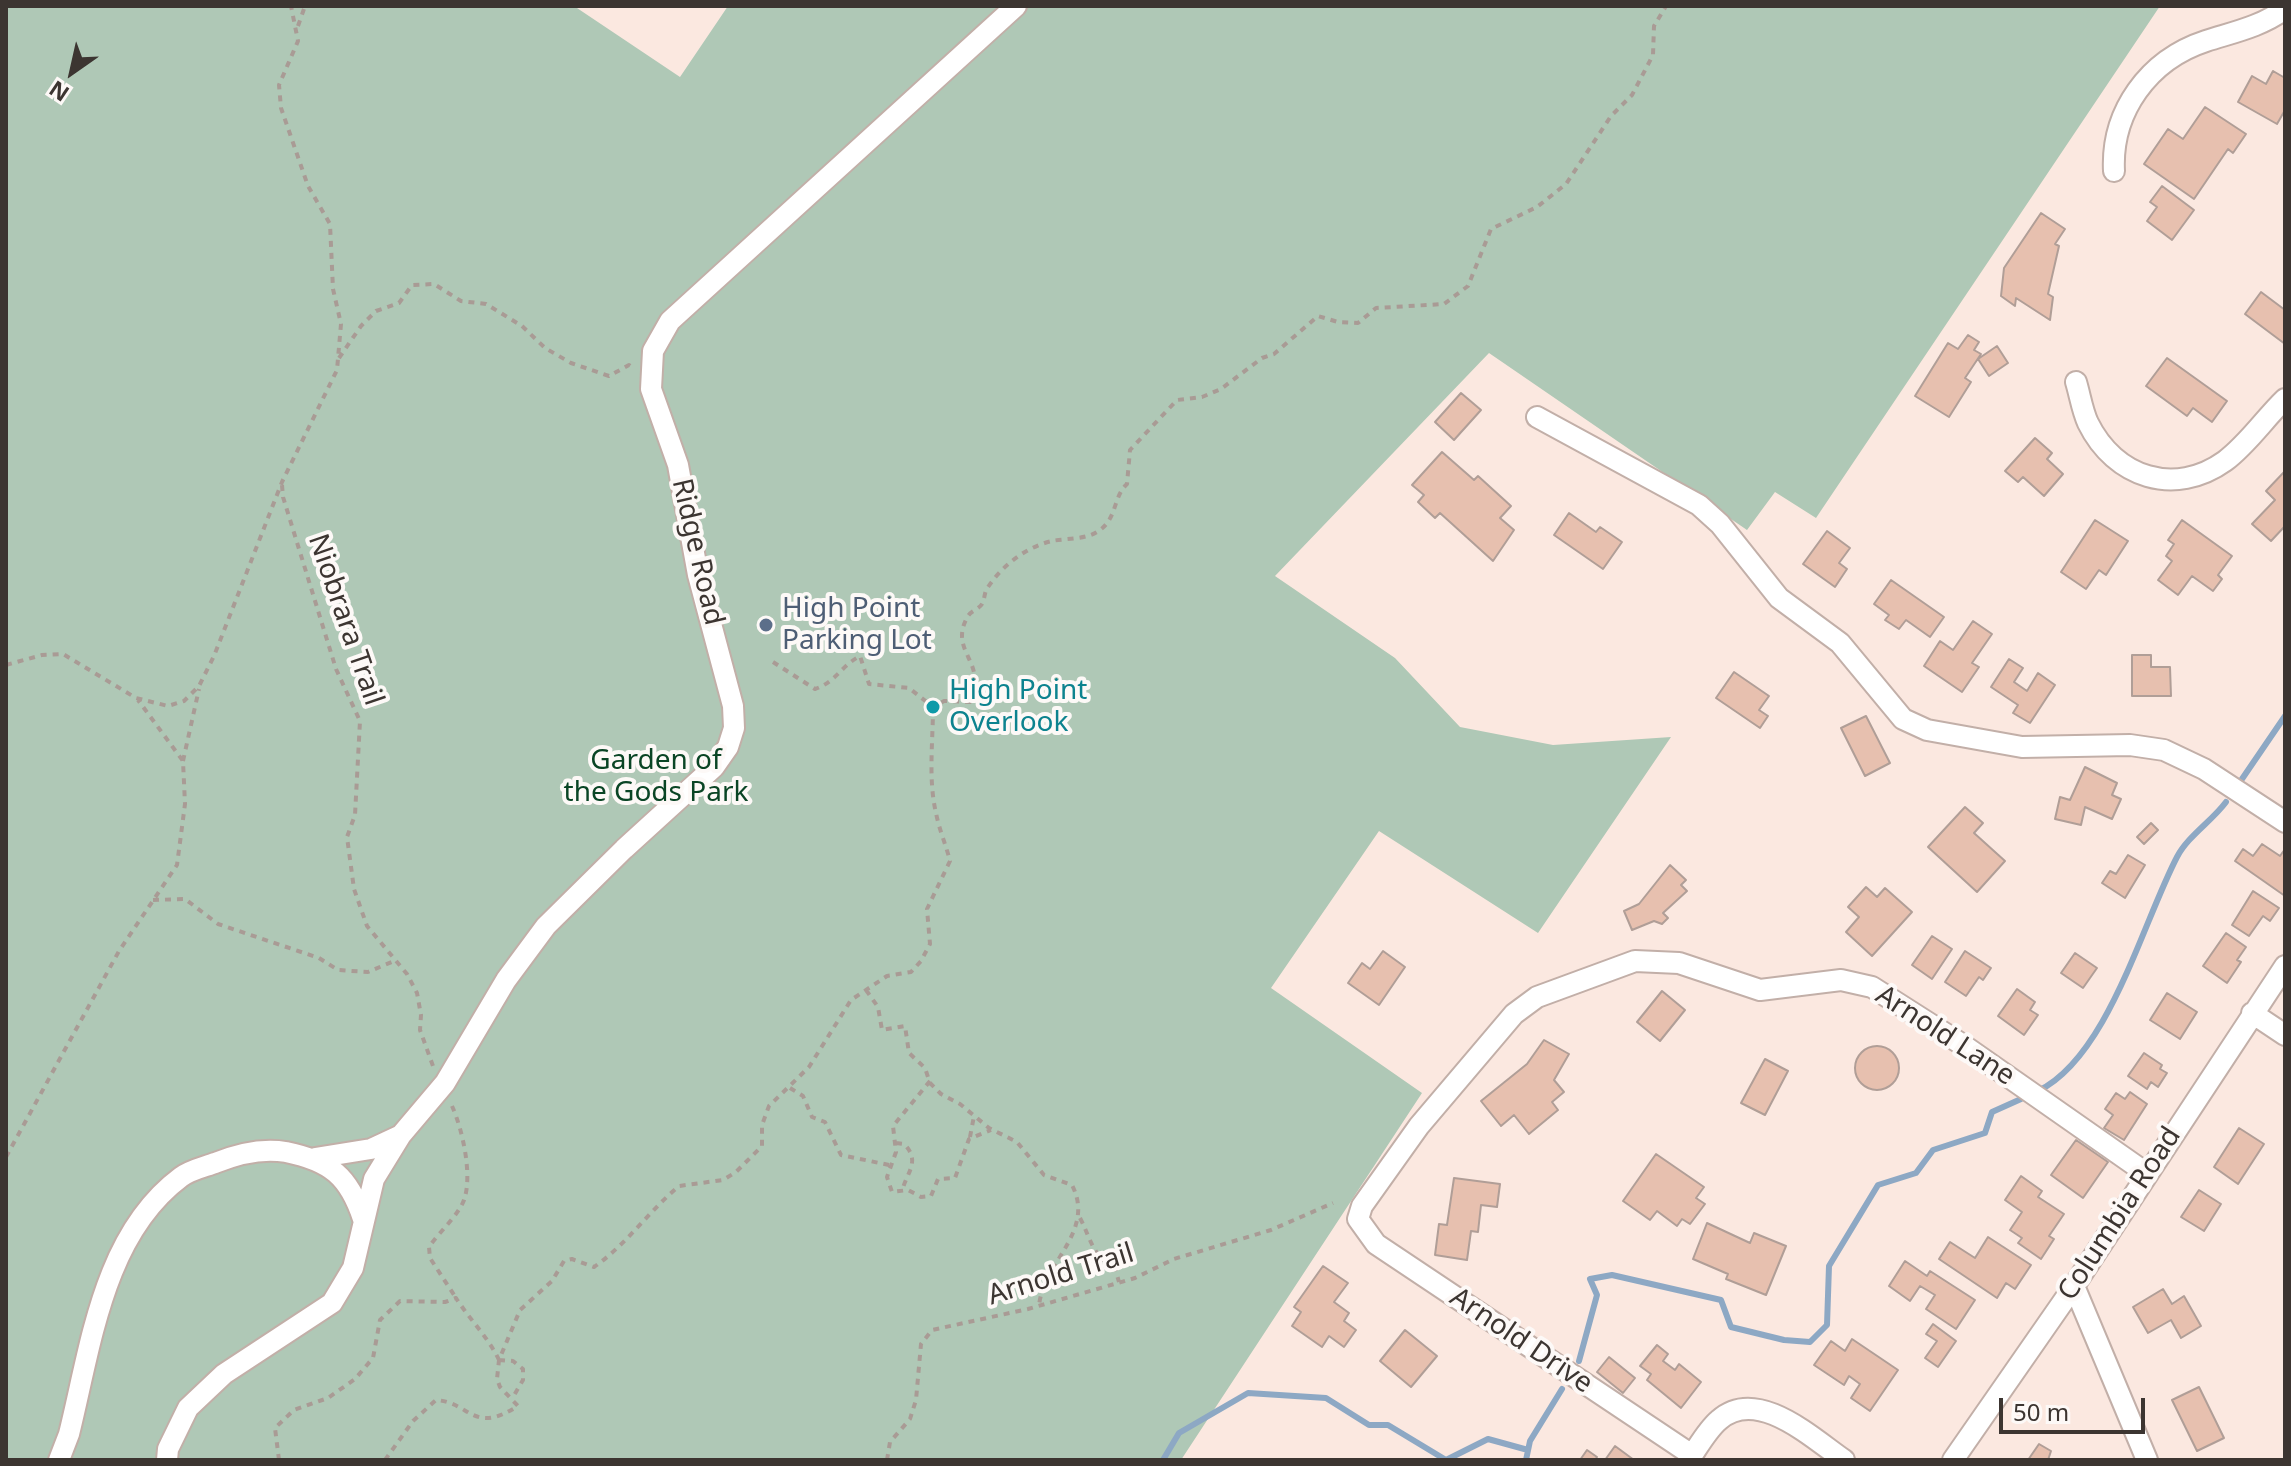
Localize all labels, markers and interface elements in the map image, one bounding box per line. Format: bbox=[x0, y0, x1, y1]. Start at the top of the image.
north arrow bbox=[32, 32, 112, 112]
text: N bbox=[43, 74, 74, 109]
street label: Ridge Road bbox=[664, 475, 730, 629]
street label: Niobrara Trail bbox=[300, 530, 390, 710]
place label: High Point Parking Lot bbox=[782, 592, 932, 658]
marker: High Point Parking Lot bbox=[757, 616, 775, 634]
place label: High Point Overlook bbox=[949, 674, 1087, 740]
marker: High Point Overlook bbox=[924, 698, 942, 716]
park label: Garden of the Gods Park bbox=[564, 744, 748, 810]
street label: Arnold Lane bbox=[1869, 979, 2021, 1093]
street label: Columbia Road bbox=[2051, 1121, 2189, 1307]
street label: Arnold Trail bbox=[984, 1237, 1138, 1313]
street label: Arnold Drive bbox=[1443, 1281, 1599, 1401]
scale bar bbox=[2003, 1382, 2149, 1432]
text: 50 m bbox=[2013, 1395, 2069, 1428]

